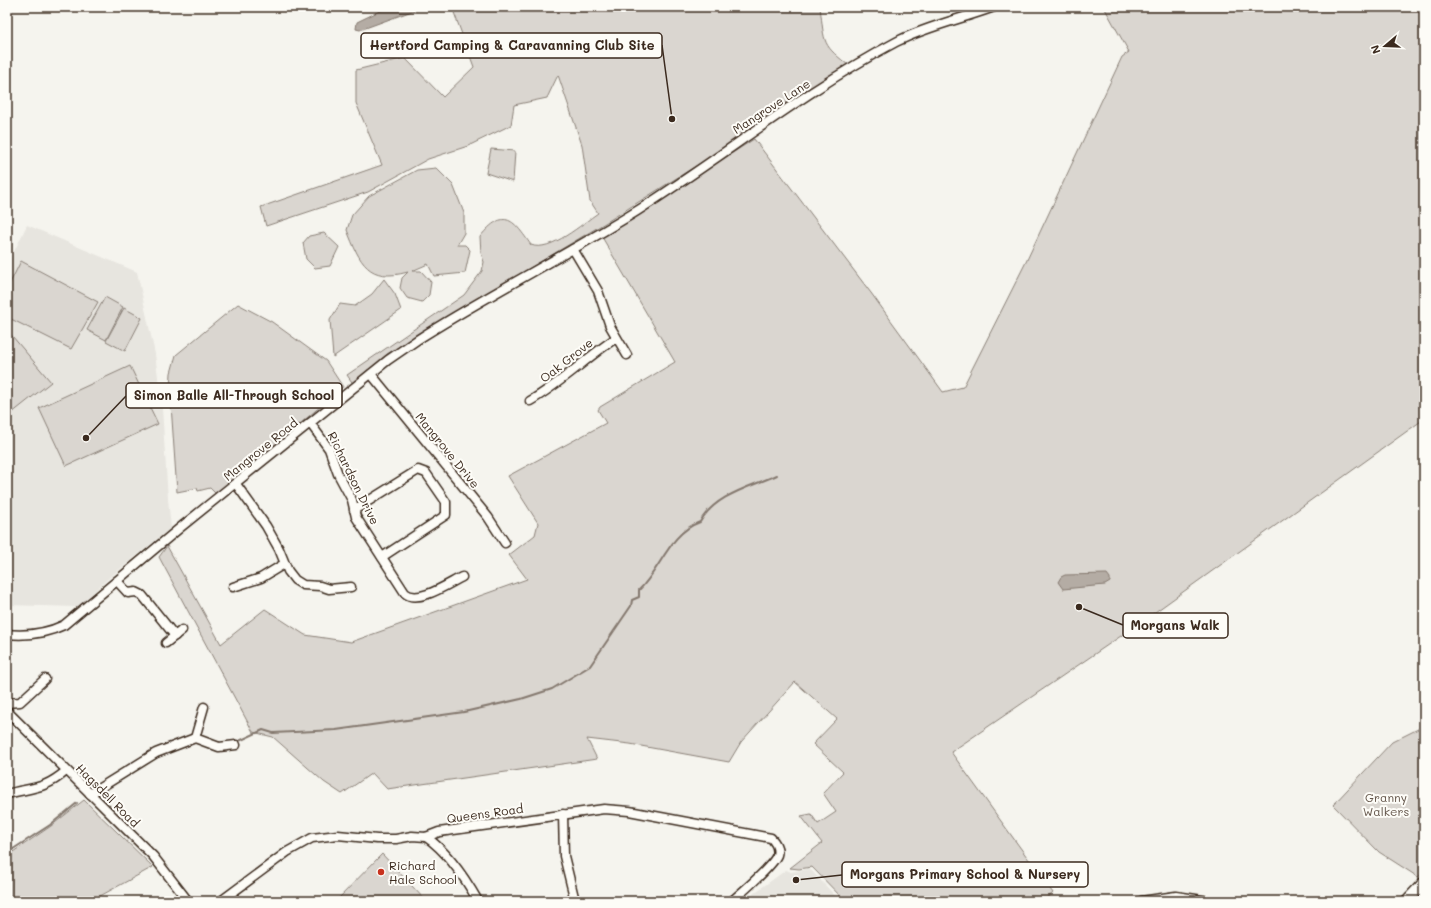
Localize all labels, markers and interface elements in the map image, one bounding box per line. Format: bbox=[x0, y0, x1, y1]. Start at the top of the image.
north arrow bbox=[1365, 26, 1405, 66]
callout: Hertford Camping & Caravanning Club Site bbox=[361, 33, 662, 58]
text: Hertford Camping & Caravanning Club Site bbox=[370, 36, 655, 53]
text: N bbox=[1367, 43, 1384, 56]
street label: Mangrove Lane bbox=[729, 75, 813, 137]
street label: Oak Grove bbox=[536, 334, 596, 386]
callout: Simon Balle All-Through School bbox=[126, 383, 342, 408]
text: Simon Balle All-Through School bbox=[134, 386, 334, 403]
street label: Mangrove Drive bbox=[412, 409, 484, 491]
street label: Mangrove Road bbox=[219, 414, 301, 484]
street label: Richardson Drive bbox=[325, 429, 383, 527]
callout: Morgans Walk bbox=[1123, 613, 1228, 638]
text: Morgans Walk bbox=[1130, 616, 1220, 633]
street label: Hagsdell Road bbox=[73, 760, 143, 830]
park label: Granny Walkers bbox=[1363, 789, 1410, 819]
street label: Queens Road bbox=[446, 800, 525, 826]
place label: Richard Hale School bbox=[389, 857, 457, 887]
callout: Morgans Primary School & Nursery bbox=[842, 862, 1088, 887]
text: Morgans Primary School & Nursery bbox=[850, 865, 1080, 883]
marker: Richard Hale School bbox=[376, 867, 386, 877]

